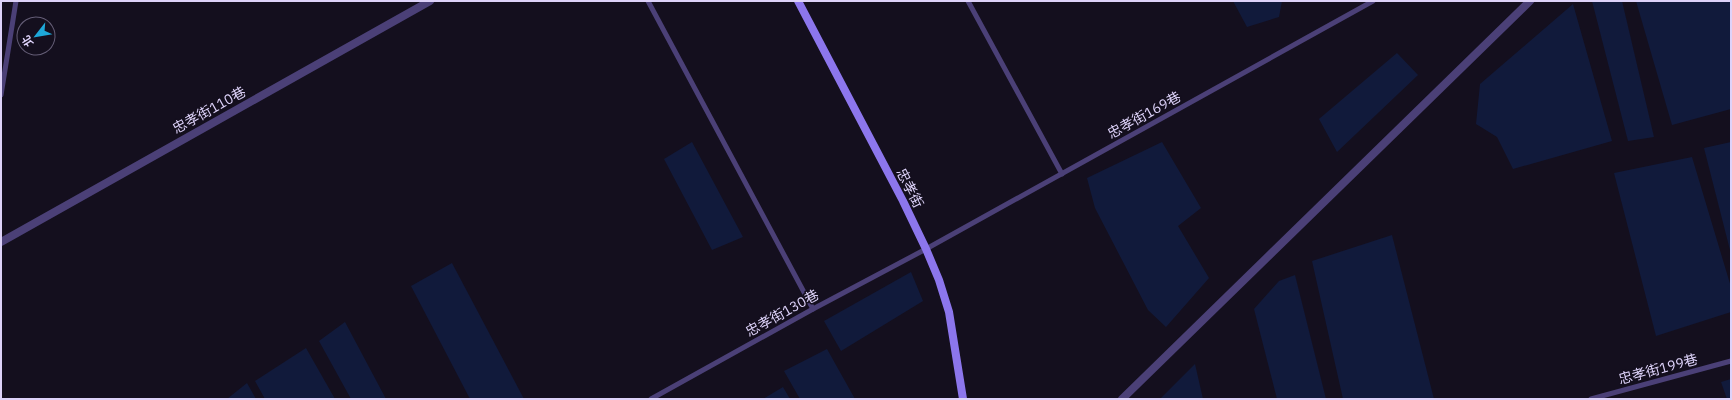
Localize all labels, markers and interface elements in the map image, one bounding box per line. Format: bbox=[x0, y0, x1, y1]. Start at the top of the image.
north arrow bbox=[16, 16, 56, 56]
text: 北 bbox=[19, 33, 36, 49]
street label: 忠孝街110巷 bbox=[169, 82, 249, 138]
street label: 忠孝街169巷 bbox=[1104, 87, 1184, 143]
street label: 忠孝街 bbox=[892, 165, 928, 211]
street label: 忠孝街130巷 bbox=[742, 285, 822, 341]
street label: 忠孝街199巷 bbox=[1616, 350, 1700, 388]

